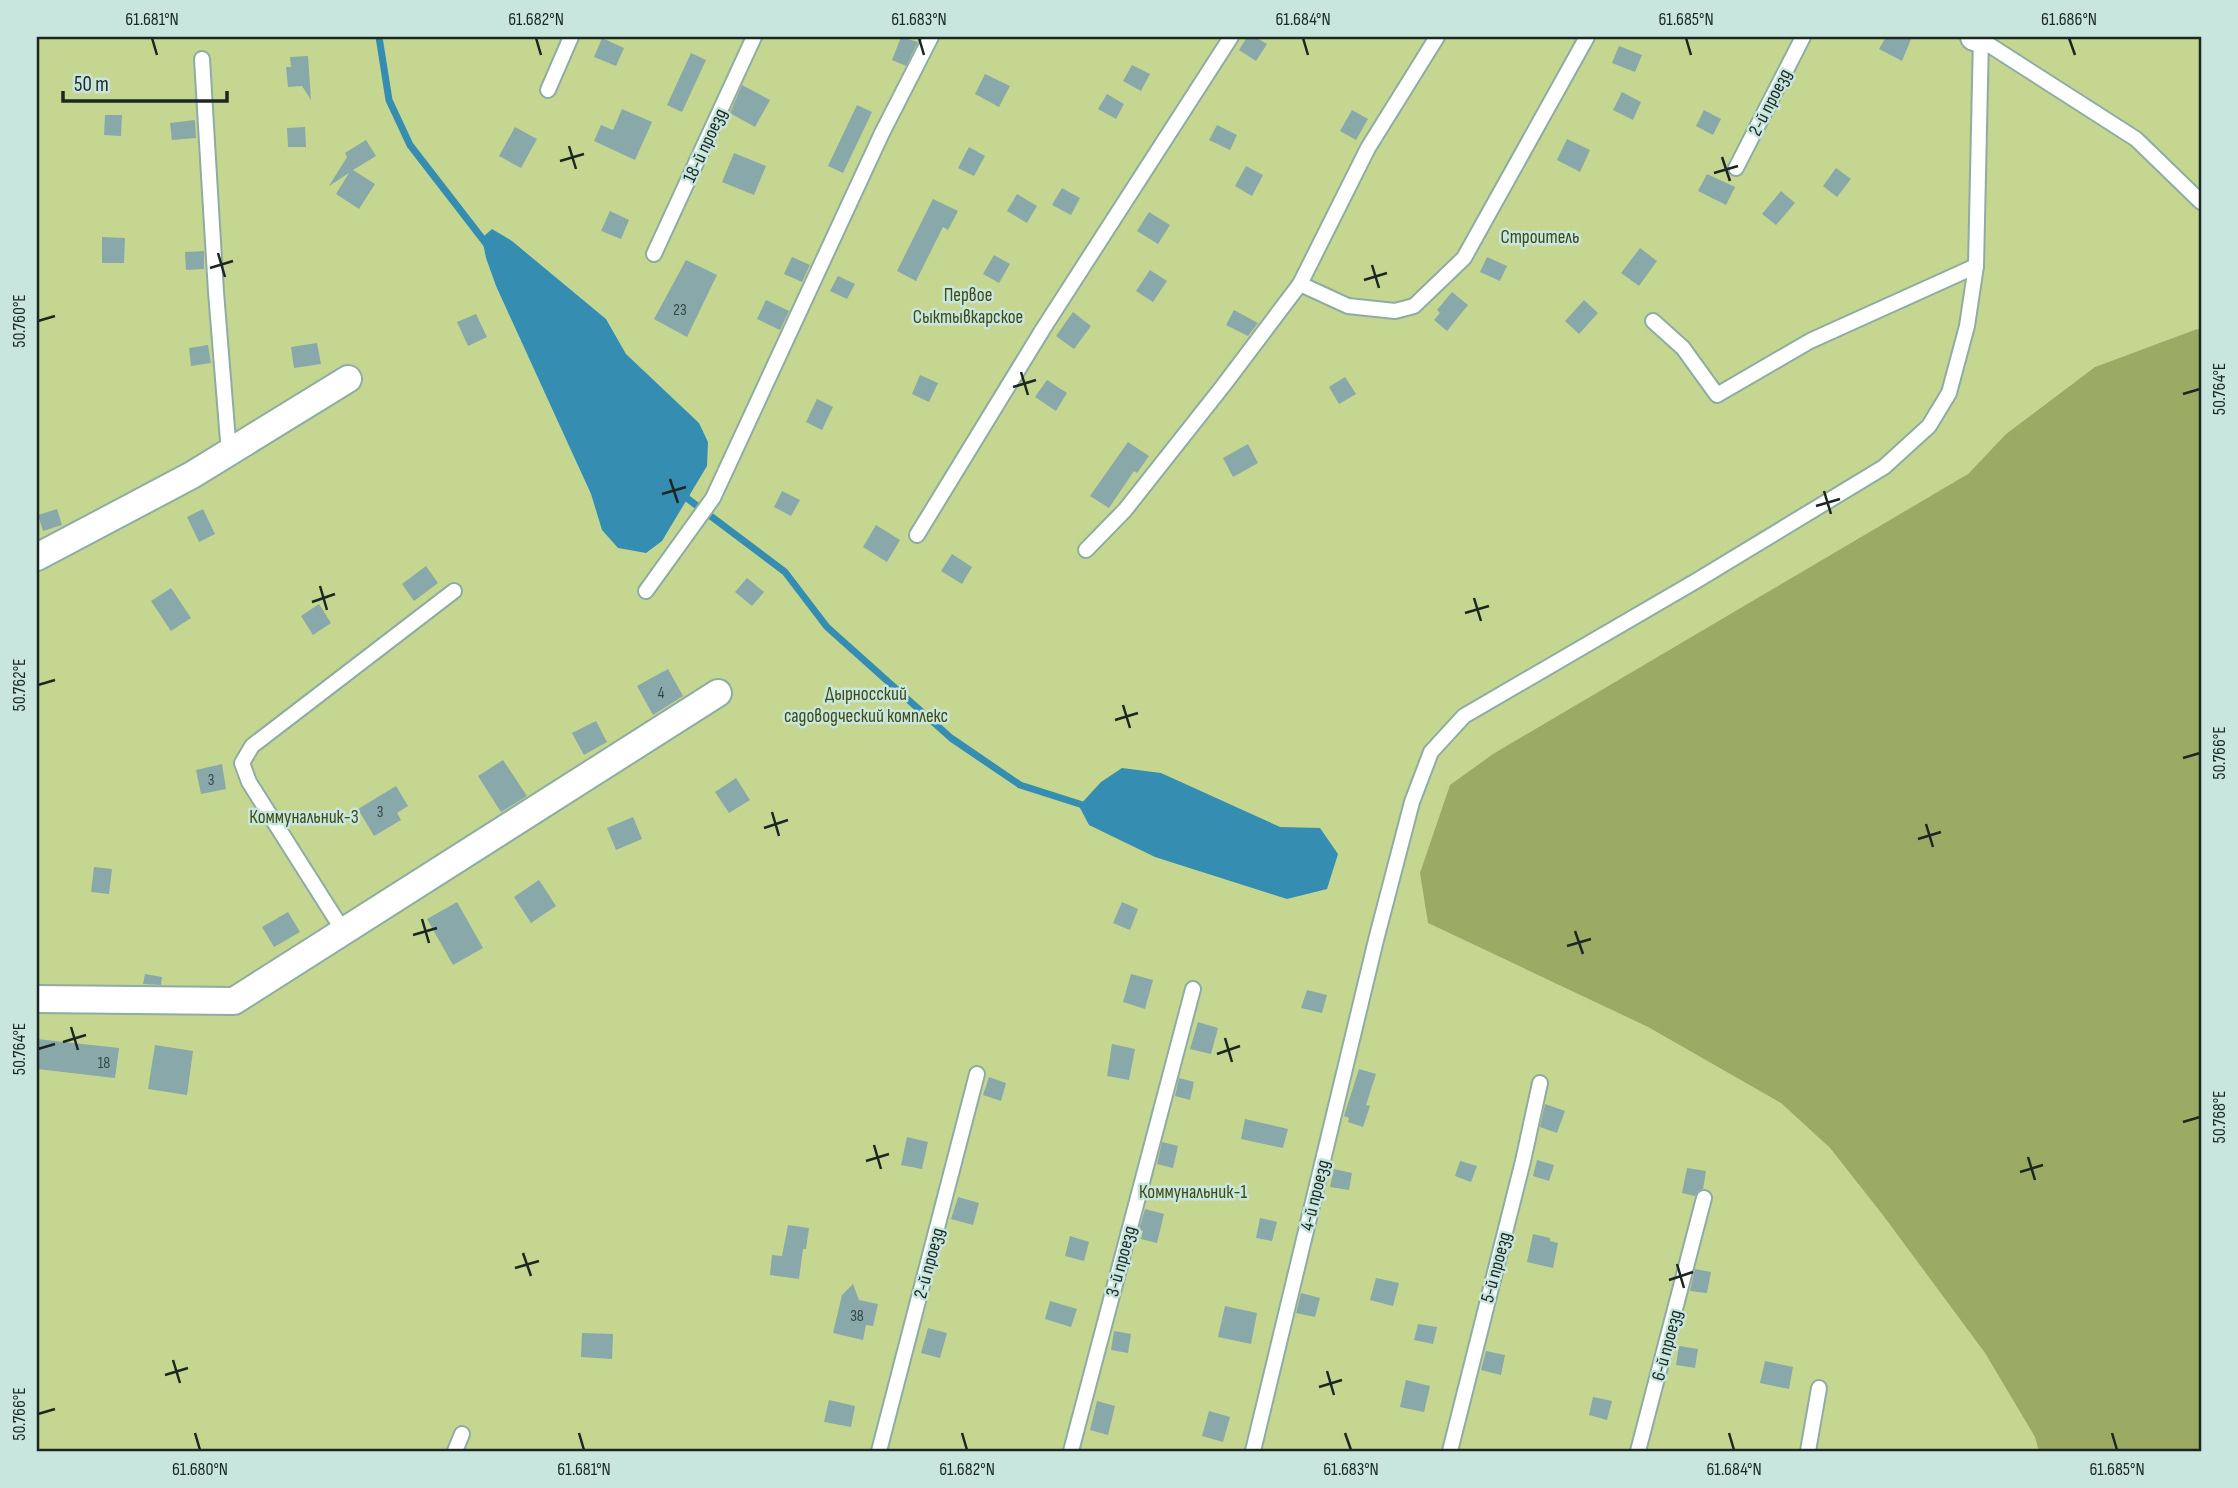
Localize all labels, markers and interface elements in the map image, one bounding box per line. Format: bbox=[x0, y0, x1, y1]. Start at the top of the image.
text: 61.681°N bbox=[125, 9, 179, 30]
text: 61.682°N bbox=[508, 9, 564, 30]
text: 61.683°N bbox=[891, 9, 947, 30]
text: 61.684°N bbox=[1275, 9, 1331, 30]
text: 61.685°N bbox=[1658, 9, 1714, 30]
text: 61.686°N bbox=[2041, 9, 2097, 30]
scale bar bbox=[63, 60, 228, 104]
street label: 2-й проезд bbox=[1744, 65, 1797, 140]
text: 50 m bbox=[74, 72, 109, 97]
street label: 18-й проезд bbox=[678, 105, 733, 186]
park label: Строитель bbox=[1501, 226, 1579, 249]
park label: Первое Сыктывкарское bbox=[913, 284, 1023, 329]
text: 50.760°E bbox=[9, 294, 30, 348]
house number: 23 bbox=[673, 301, 687, 320]
text: 50.764°E bbox=[2209, 363, 2230, 415]
text: 50.762°E bbox=[9, 659, 30, 711]
park label: Дырносский садоводческий комплекс bbox=[784, 683, 948, 728]
house number: 4 bbox=[658, 684, 665, 703]
text: 50.766°E bbox=[2209, 726, 2230, 780]
house number: 3 bbox=[208, 771, 214, 790]
house number: 3 bbox=[377, 803, 383, 822]
park label: Коммунальник-3 bbox=[249, 806, 359, 829]
text: 50.764°E bbox=[9, 1023, 30, 1075]
house number: 18 bbox=[98, 1054, 110, 1073]
text: 50.768°E bbox=[2209, 1091, 2230, 1144]
street label: 4-й проезд bbox=[1296, 1158, 1335, 1233]
park label: Коммунальник-1 bbox=[1139, 1181, 1247, 1204]
street label: 3-й проезд bbox=[1101, 1224, 1142, 1299]
street label: 2-й проезд bbox=[909, 1226, 950, 1301]
street label: 5-й проезд bbox=[1476, 1230, 1517, 1305]
house number: 38 bbox=[850, 1307, 864, 1326]
street label: 6-й проезд bbox=[1647, 1307, 1688, 1383]
text: 50.766°E bbox=[9, 1387, 30, 1441]
text: 61.680°N bbox=[172, 1459, 228, 1480]
text: 61.681°N bbox=[557, 1459, 611, 1480]
text: 61.682°N bbox=[939, 1459, 995, 1480]
text: 61.683°N bbox=[1323, 1459, 1379, 1480]
text: 61.684°N bbox=[1706, 1459, 1762, 1480]
text: 61.685°N bbox=[2089, 1459, 2145, 1480]

